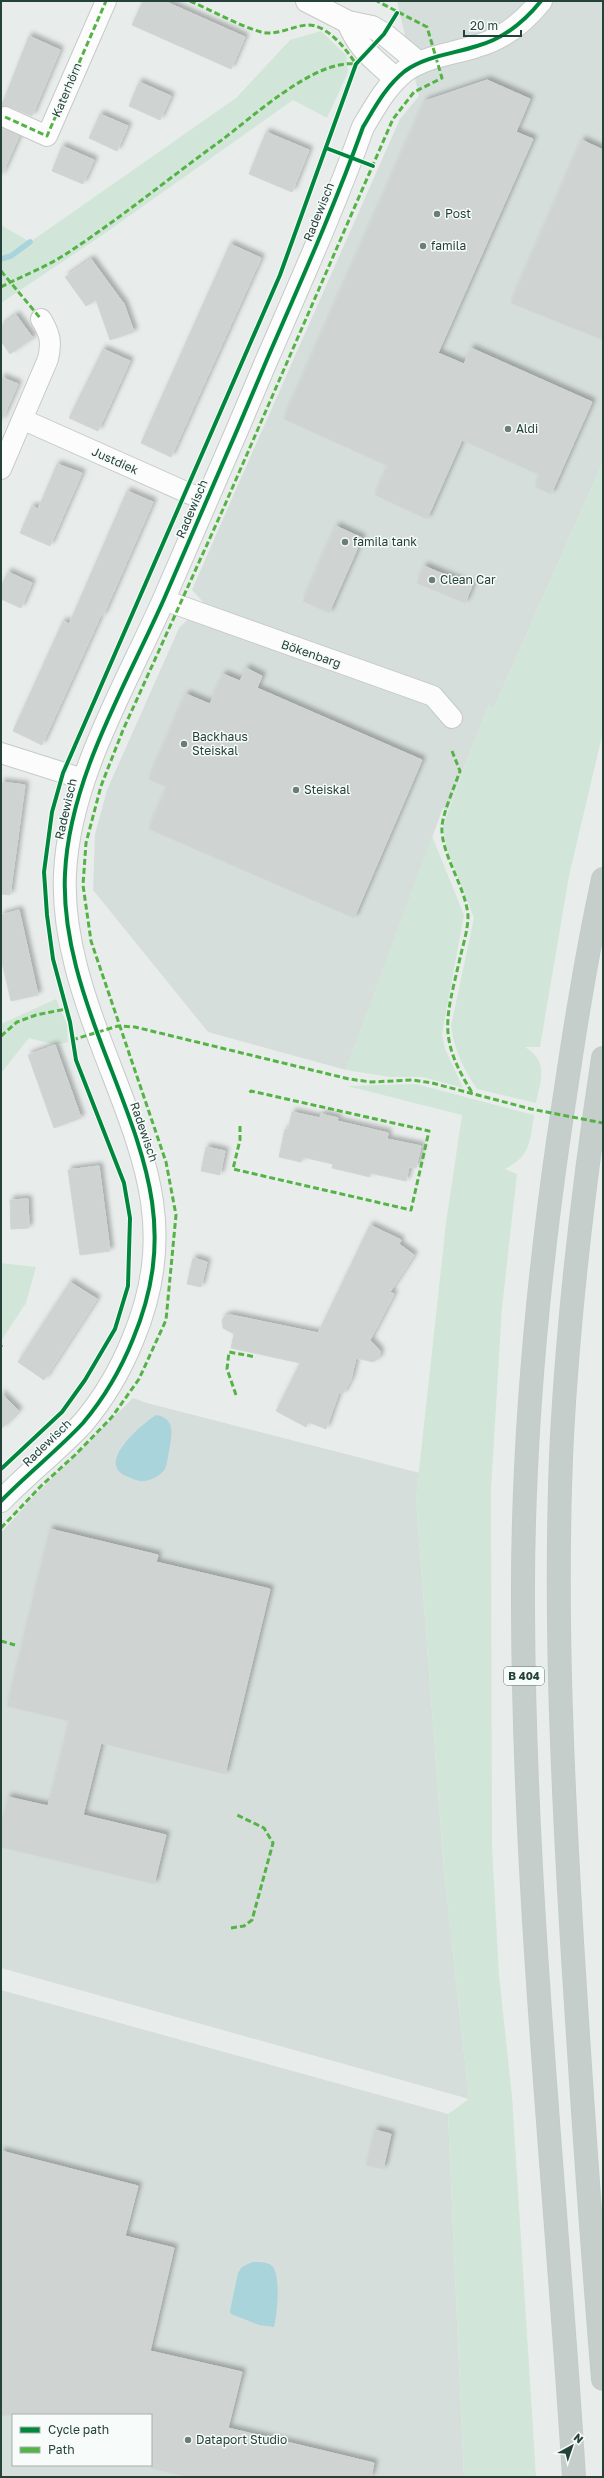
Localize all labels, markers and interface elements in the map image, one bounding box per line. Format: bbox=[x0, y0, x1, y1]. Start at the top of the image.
scale bar bbox=[464, 12, 521, 38]
text: 20 m bbox=[470, 18, 498, 33]
street label: Katerhörn bbox=[48, 60, 85, 119]
street label: Radewisch bbox=[300, 180, 337, 243]
place label: Post bbox=[445, 206, 471, 221]
marker: Post bbox=[432, 209, 442, 219]
place label: famila bbox=[431, 238, 466, 253]
marker: famila bbox=[418, 241, 428, 251]
place label: Aldi bbox=[516, 421, 538, 436]
marker: Aldi bbox=[503, 424, 513, 434]
street label: Justdiek bbox=[90, 444, 141, 478]
street label: Radewisch bbox=[172, 477, 211, 540]
place label: famila tank bbox=[353, 534, 417, 549]
marker: famila tank bbox=[340, 537, 350, 547]
place label: Clean Car bbox=[440, 572, 496, 587]
marker: Clean Car bbox=[427, 575, 437, 585]
street label: Bökenbarg bbox=[279, 636, 343, 671]
place label: Backhaus Steiskal bbox=[192, 729, 248, 758]
marker: Backhaus Steiskal bbox=[179, 739, 189, 749]
street label: Radewisch bbox=[51, 777, 80, 841]
place label: Steiskal bbox=[304, 782, 350, 797]
marker: Steiskal bbox=[291, 785, 301, 795]
street label: Radewisch bbox=[127, 1100, 162, 1164]
street label: Radewisch bbox=[19, 1416, 74, 1470]
road number: B 404 bbox=[504, 1667, 544, 1685]
legend bbox=[12, 2414, 152, 2466]
text: Cycle path bbox=[48, 2422, 109, 2437]
north arrow bbox=[552, 2426, 592, 2466]
text: N bbox=[571, 2430, 586, 2446]
place label: Dataport Studio bbox=[196, 2432, 287, 2447]
marker: Dataport Studio bbox=[183, 2435, 193, 2445]
text: Path bbox=[48, 2442, 75, 2457]

